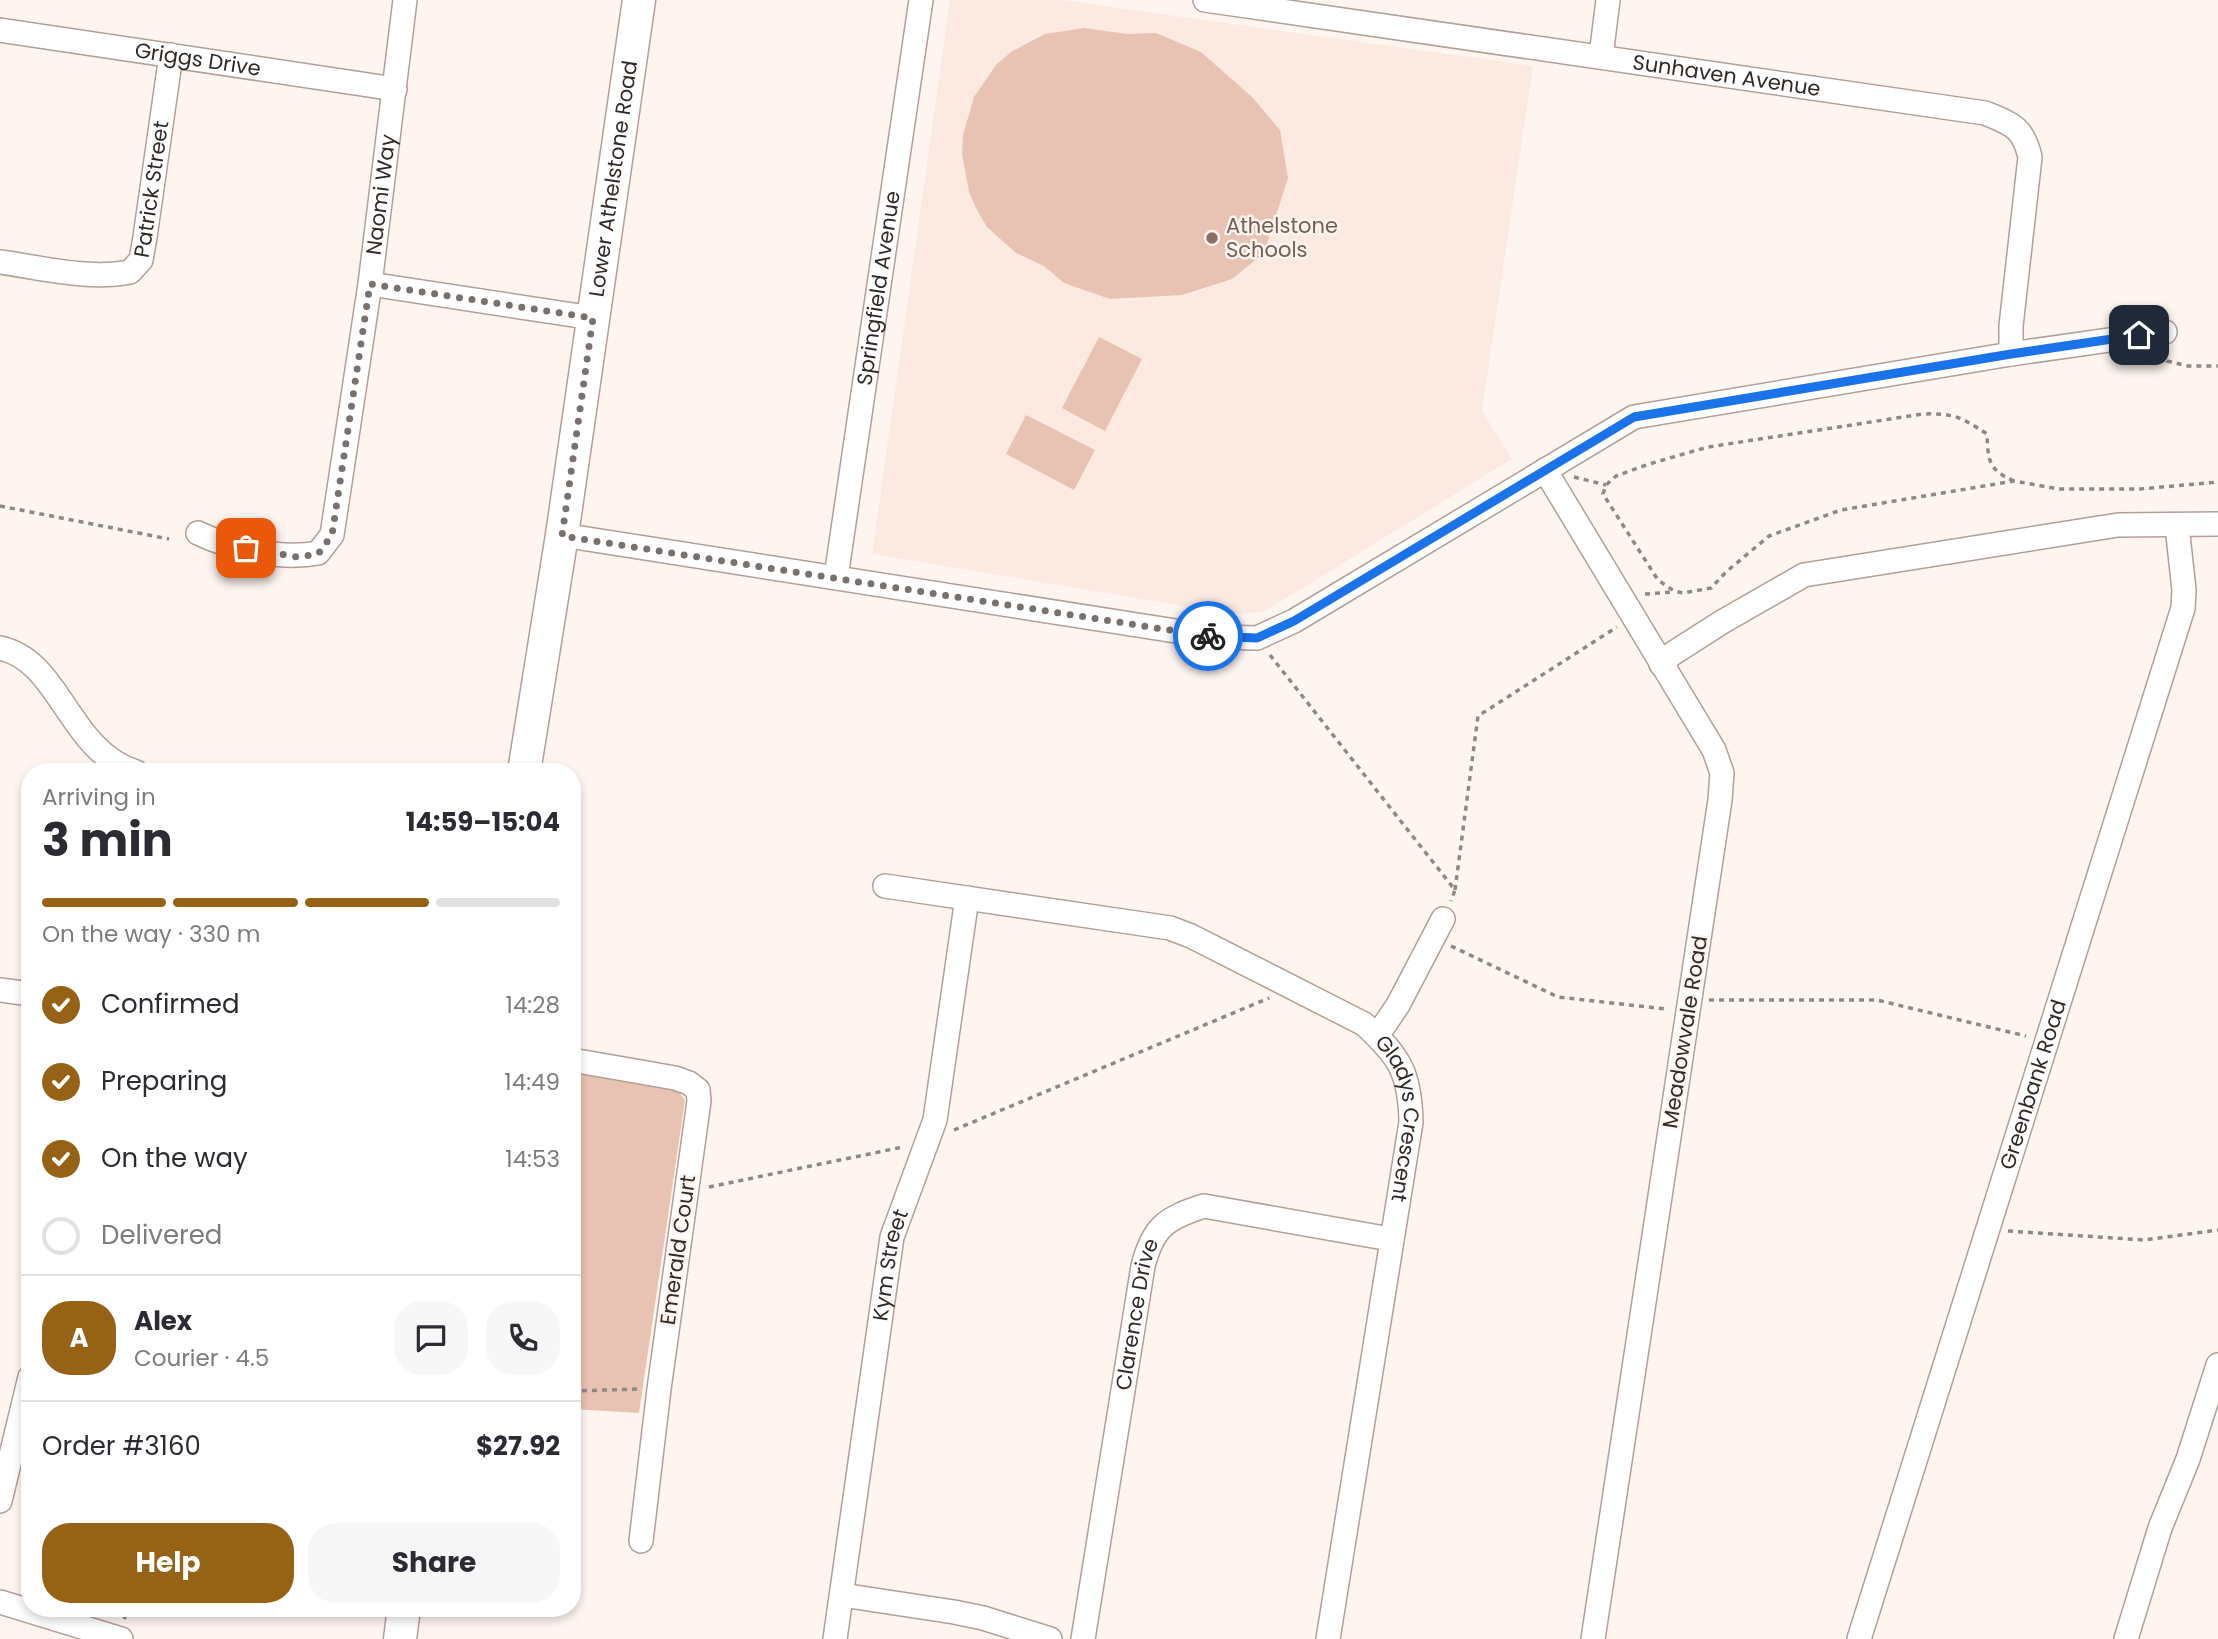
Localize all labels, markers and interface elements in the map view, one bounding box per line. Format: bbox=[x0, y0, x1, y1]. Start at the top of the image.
street label: Griggs Drive bbox=[133, 35, 263, 83]
street label: Sunhaven Avenue bbox=[1631, 47, 1823, 103]
street label: Lower Athelstone Road bbox=[581, 59, 644, 299]
street label: Patrick Street bbox=[127, 119, 175, 260]
street label: Naomi Way bbox=[359, 132, 402, 257]
street label: Springfield Avenue bbox=[849, 189, 907, 387]
place label: Athelstone Schools bbox=[1226, 211, 1338, 264]
marker: Athelstone Schools bbox=[1204, 230, 1220, 246]
pin bbox=[2109, 305, 2169, 365]
icon: home bbox=[2120, 316, 2158, 354]
pin bbox=[216, 518, 276, 578]
icon: bag bbox=[227, 529, 265, 567]
courier bbox=[1173, 601, 1243, 671]
icon: bike bbox=[1189, 617, 1227, 655]
text: Arriving in bbox=[42, 781, 156, 813]
text: 14:59–15:04 bbox=[406, 804, 560, 840]
text: 3 min bbox=[42, 808, 173, 872]
text: On the way · 330 m bbox=[42, 918, 260, 950]
street label: Meadowvale Road bbox=[1655, 934, 1714, 1130]
icon: check bbox=[42, 986, 80, 1024]
text: Confirmed bbox=[101, 986, 239, 1022]
text: 14:28 bbox=[506, 989, 560, 1021]
street label: Greenbank Road bbox=[1992, 996, 2073, 1173]
street label: Gladys Crescent bbox=[1369, 1028, 1426, 1204]
icon: check bbox=[42, 1063, 80, 1101]
text: Preparing bbox=[101, 1063, 227, 1099]
text: 14:49 bbox=[504, 1066, 560, 1098]
icon: check bbox=[42, 1140, 80, 1178]
text: On the way bbox=[101, 1140, 248, 1176]
text: 14:53 bbox=[505, 1143, 560, 1175]
street label: Emerald Court bbox=[653, 1173, 702, 1327]
street label: Kym Street bbox=[865, 1205, 915, 1323]
text: Delivered bbox=[101, 1217, 222, 1253]
street label: Clarence Drive bbox=[1108, 1233, 1165, 1392]
button: chat bbox=[394, 1301, 468, 1375]
button: phone bbox=[486, 1301, 560, 1375]
text: Alex bbox=[134, 1303, 192, 1339]
text: A bbox=[69, 1320, 89, 1356]
text: Courier · 4.5 bbox=[134, 1342, 269, 1374]
text: Order #3160 bbox=[42, 1428, 201, 1464]
text: $27.92 bbox=[476, 1428, 560, 1464]
button: Help bbox=[42, 1523, 294, 1603]
button: Share bbox=[308, 1523, 560, 1603]

